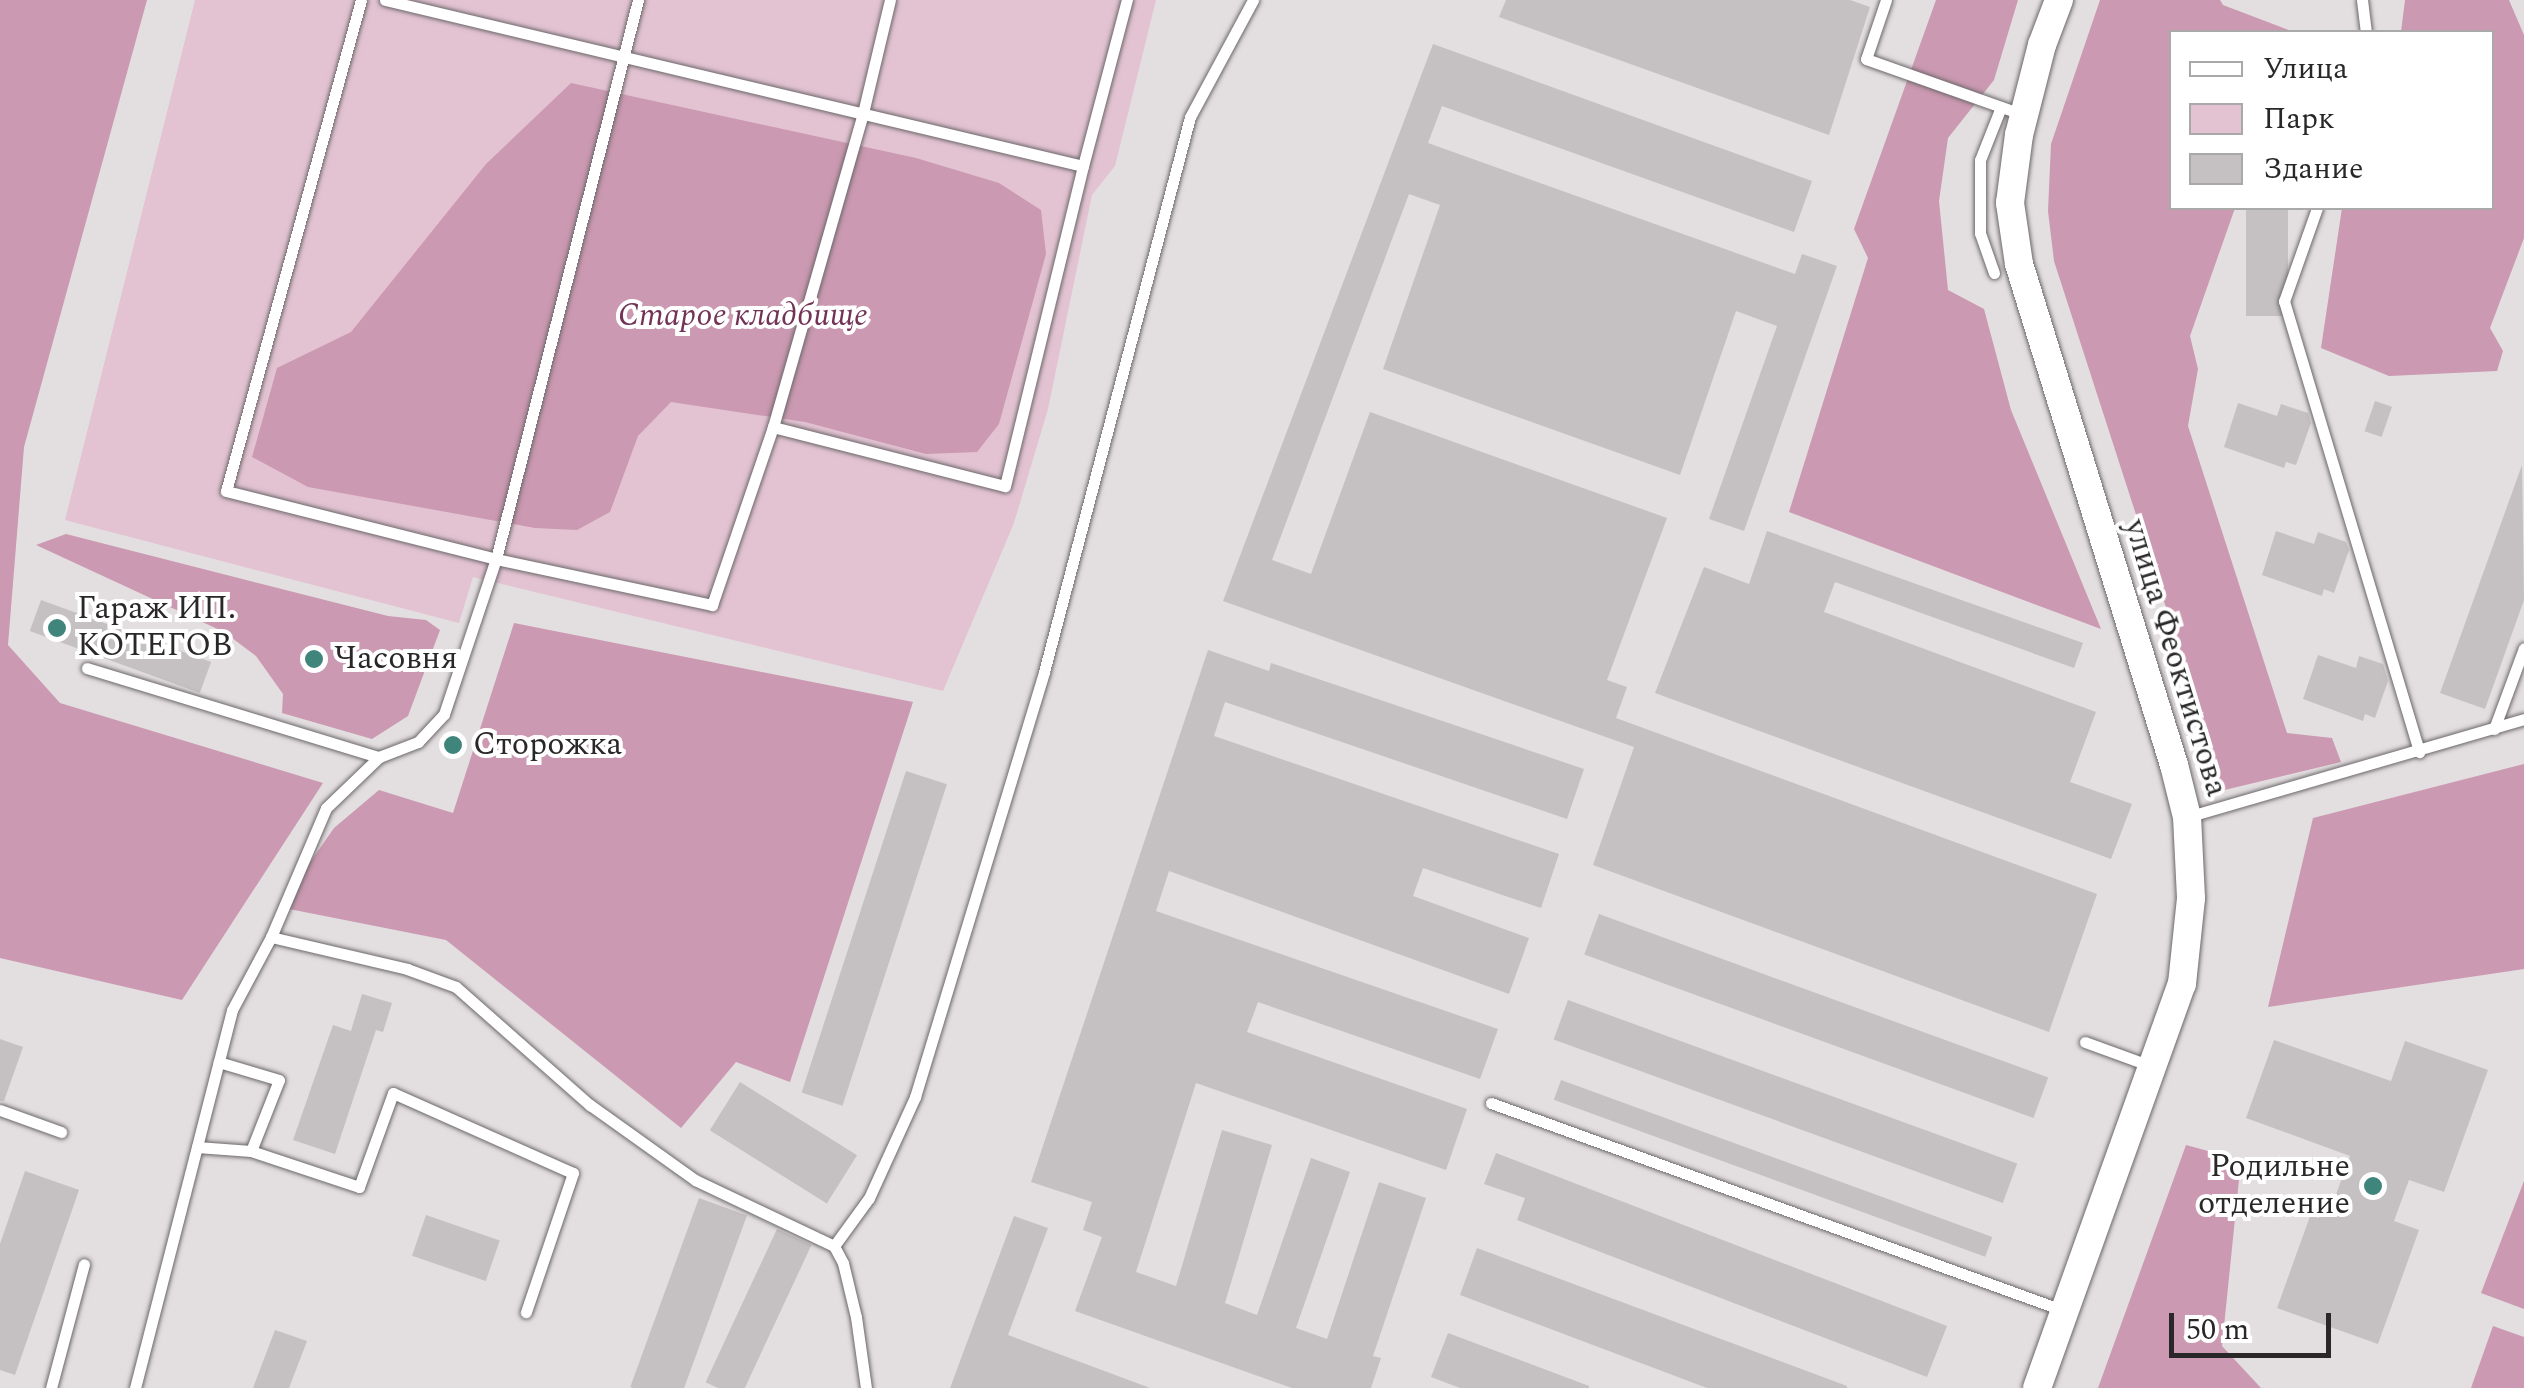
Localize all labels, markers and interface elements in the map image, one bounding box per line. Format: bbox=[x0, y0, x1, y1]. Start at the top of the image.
legend bbox=[2169, 30, 2494, 210]
text: Улица bbox=[2263, 46, 2348, 92]
text: Парк bbox=[2263, 96, 2335, 142]
text: Здание bbox=[2263, 146, 2364, 192]
park label: Старое кладбище bbox=[618, 297, 868, 335]
street label: улица Феоктистова bbox=[2115, 515, 2235, 801]
place label: Гараж ИП. КОТЕГОВ bbox=[77, 591, 236, 666]
marker: Гараж ИП. КОТЕГОВ bbox=[46, 617, 68, 639]
place label: Часовня bbox=[334, 640, 458, 678]
marker: Часовня bbox=[303, 648, 325, 670]
place label: Сторожка bbox=[473, 726, 622, 764]
marker: Сторожка bbox=[442, 734, 464, 756]
place label: Родильне отделение bbox=[2198, 1149, 2350, 1224]
marker: Родильне отделение bbox=[2360, 1173, 2386, 1199]
scale bar bbox=[2174, 1293, 2336, 1355]
text: 50 m bbox=[2186, 1307, 2249, 1353]

